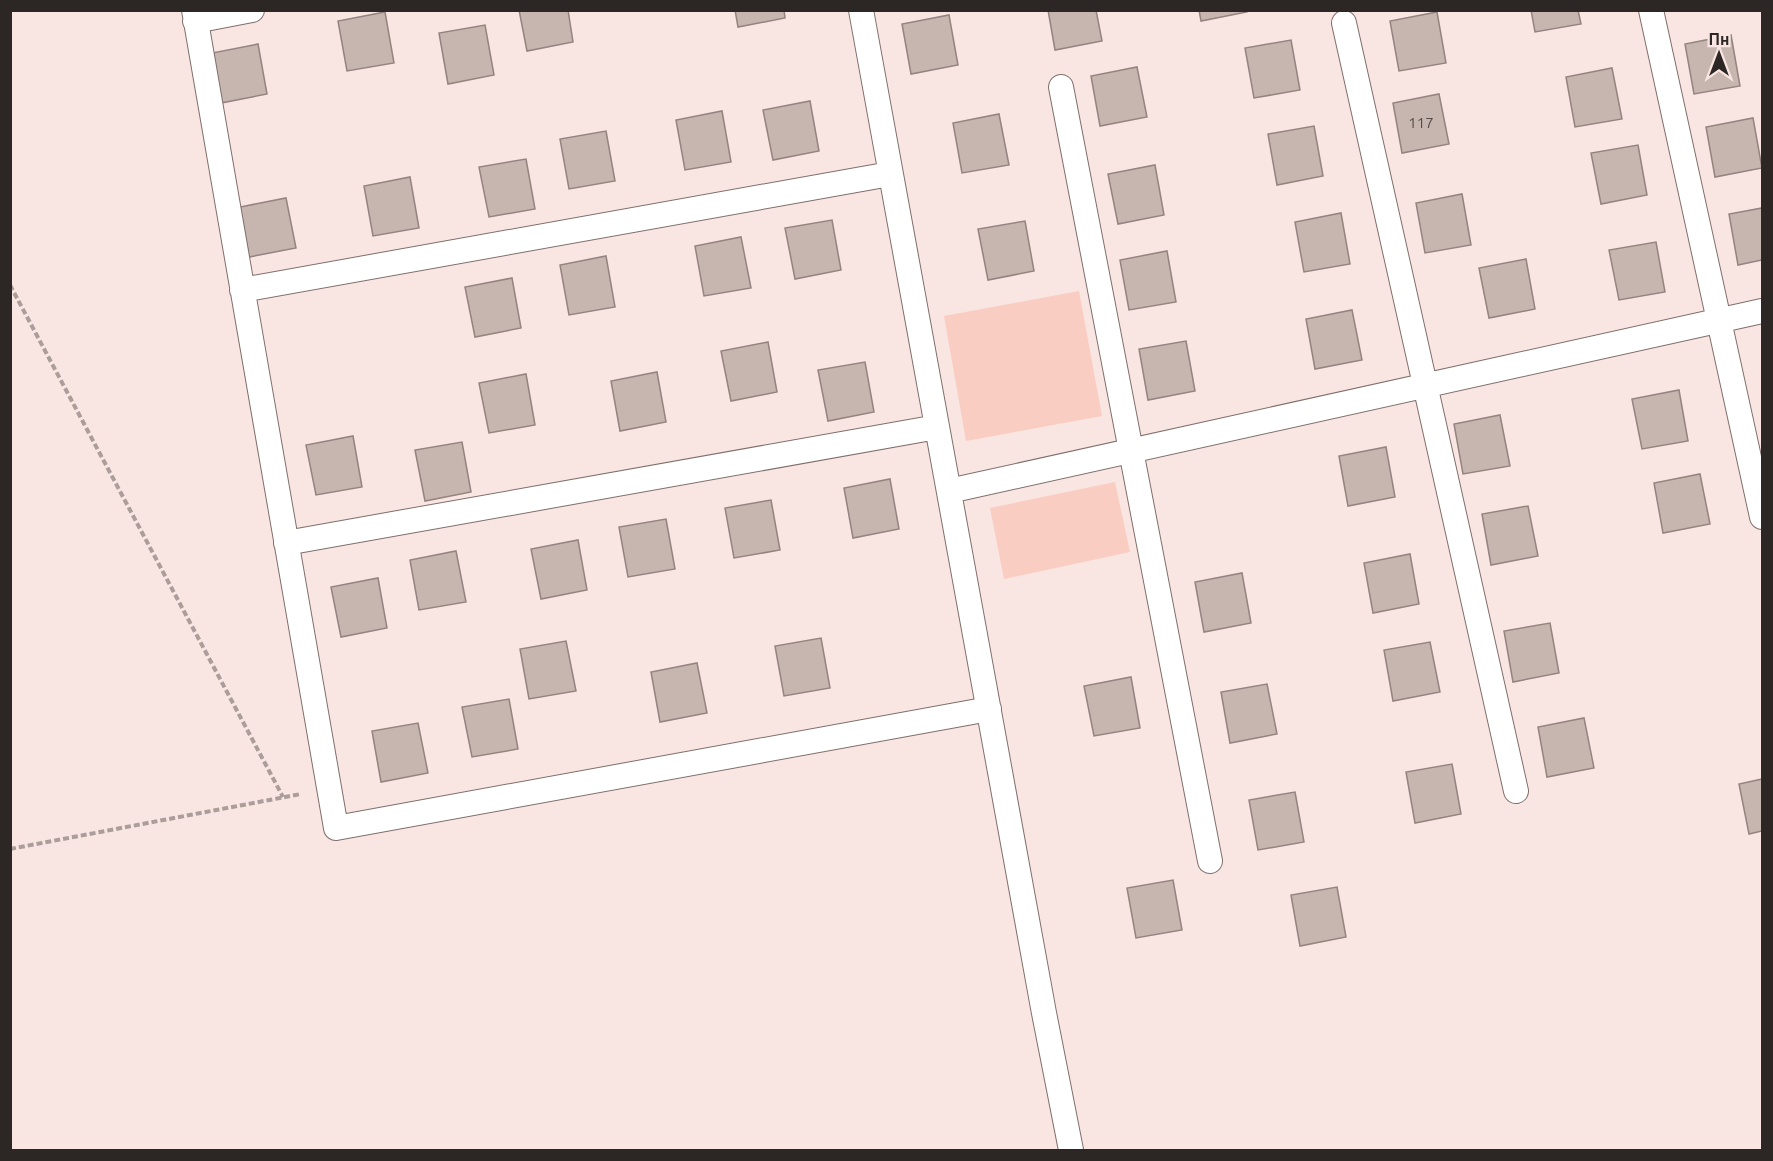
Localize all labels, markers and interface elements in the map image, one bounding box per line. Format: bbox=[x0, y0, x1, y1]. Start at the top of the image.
north arrow bbox=[1689, 24, 1749, 84]
text: Пн bbox=[1709, 30, 1729, 48]
house number: 117 bbox=[1408, 114, 1434, 131]

